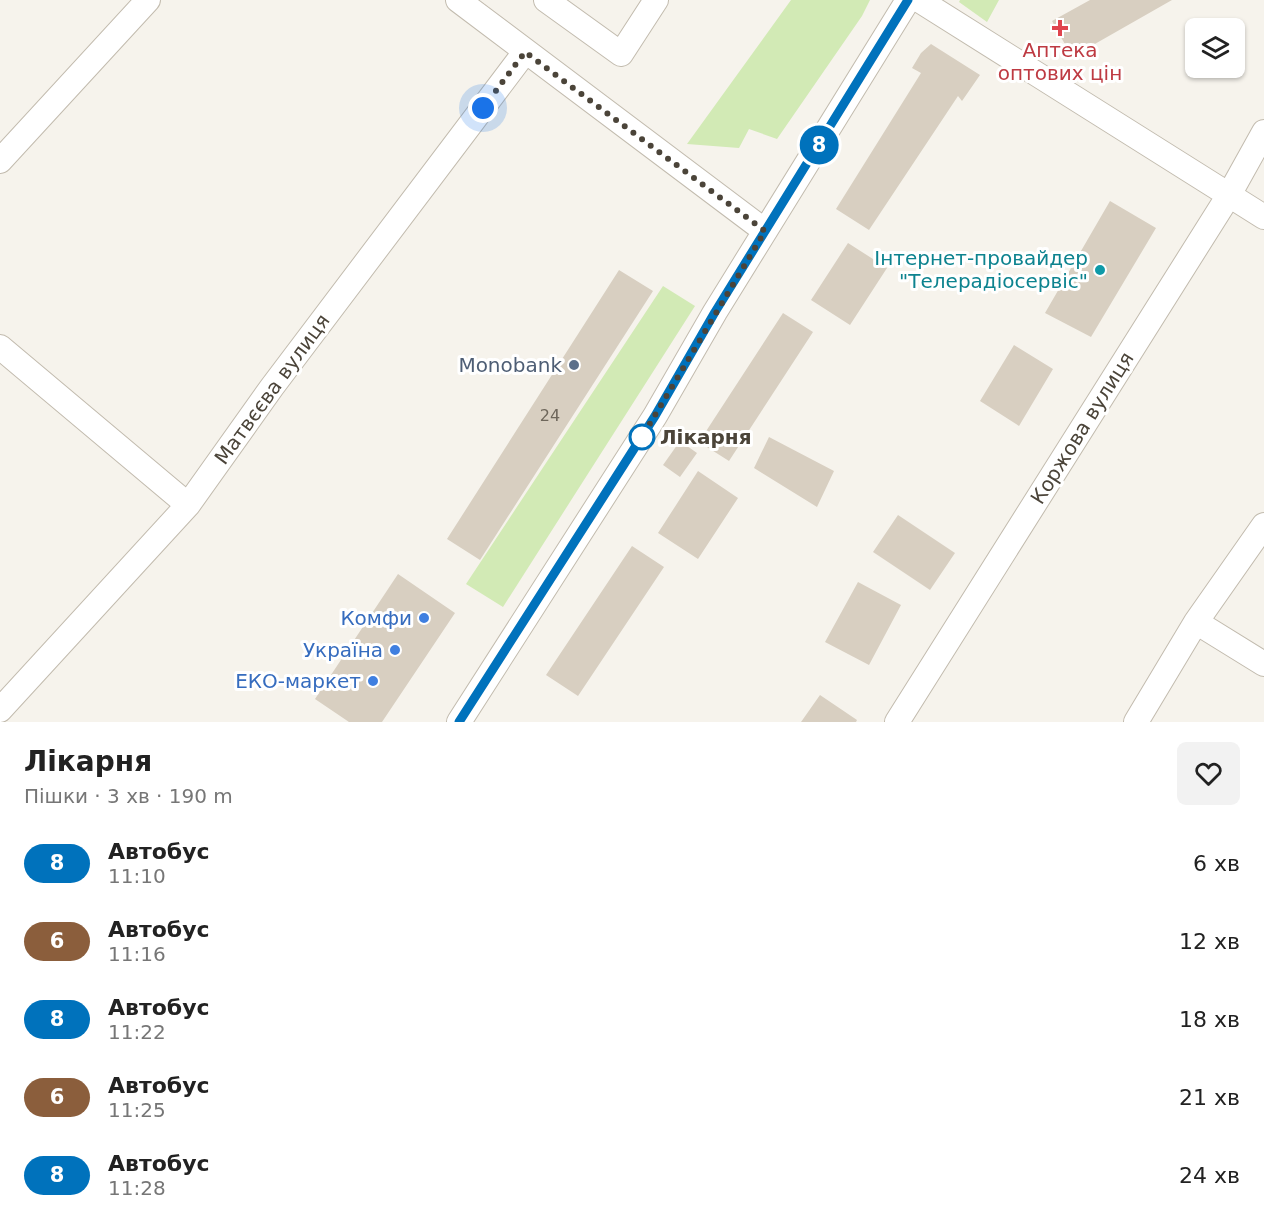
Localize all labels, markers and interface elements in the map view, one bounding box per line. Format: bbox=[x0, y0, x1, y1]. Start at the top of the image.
map controls bbox=[1185, 18, 1245, 78]
button: layers bbox=[1185, 18, 1245, 78]
marker: Аптека оптових цін bbox=[1053, 21, 1067, 35]
place label: Аптека оптових цін bbox=[998, 38, 1122, 85]
your location bbox=[468, 93, 498, 123]
line badge: 8 bbox=[800, 126, 838, 164]
text: 8 bbox=[812, 133, 826, 157]
place label: Інтернет-провайдер "Телерадіосервіс" bbox=[874, 246, 1088, 293]
marker: Інтернет-провайдер "Телерадіосервіс" bbox=[1093, 263, 1107, 277]
street label: Матвєєва вулиця bbox=[209, 309, 335, 469]
street label: Коржова вулиця bbox=[1025, 348, 1139, 508]
place label: Monobank bbox=[458, 353, 562, 377]
marker: Monobank bbox=[567, 358, 581, 372]
house number: 24 bbox=[540, 406, 560, 425]
marker: Лікарня bbox=[629, 424, 655, 450]
place label: Лікарня bbox=[660, 425, 752, 449]
place label: Комфи bbox=[340, 606, 412, 630]
marker: Комфи bbox=[417, 611, 431, 625]
place label: Україна bbox=[303, 638, 383, 662]
marker: Україна bbox=[388, 643, 402, 657]
place label: ЕКО-маркет bbox=[235, 669, 361, 693]
marker: ЕКО-маркет bbox=[366, 674, 380, 688]
button: heart bbox=[1177, 742, 1240, 805]
text: Лікарня bbox=[24, 745, 152, 778]
text: Пішки · 3 хв · 190 m bbox=[24, 784, 233, 808]
text: Автобус bbox=[108, 839, 210, 864]
text: 8 bbox=[50, 851, 64, 875]
text: 6 хв bbox=[1193, 851, 1240, 876]
text: 11:10 bbox=[108, 864, 166, 888]
text: Автобус bbox=[108, 917, 210, 942]
text: 6 bbox=[50, 929, 64, 953]
text: 12 хв bbox=[1179, 929, 1240, 954]
text: 11:16 bbox=[108, 942, 166, 966]
text: Автобус bbox=[108, 995, 210, 1020]
text: 8 bbox=[50, 1007, 64, 1031]
text: 18 хв bbox=[1179, 1007, 1240, 1032]
text: 11:22 bbox=[108, 1020, 166, 1044]
text: Автобус bbox=[108, 1073, 210, 1098]
text: 6 bbox=[50, 1085, 64, 1109]
text: 21 хв bbox=[1179, 1085, 1240, 1110]
text: 11:25 bbox=[108, 1098, 166, 1122]
text: Автобус bbox=[108, 1151, 210, 1176]
text: 8 bbox=[50, 1163, 64, 1187]
text: 24 хв bbox=[1179, 1163, 1240, 1188]
text: 11:28 bbox=[108, 1176, 166, 1200]

